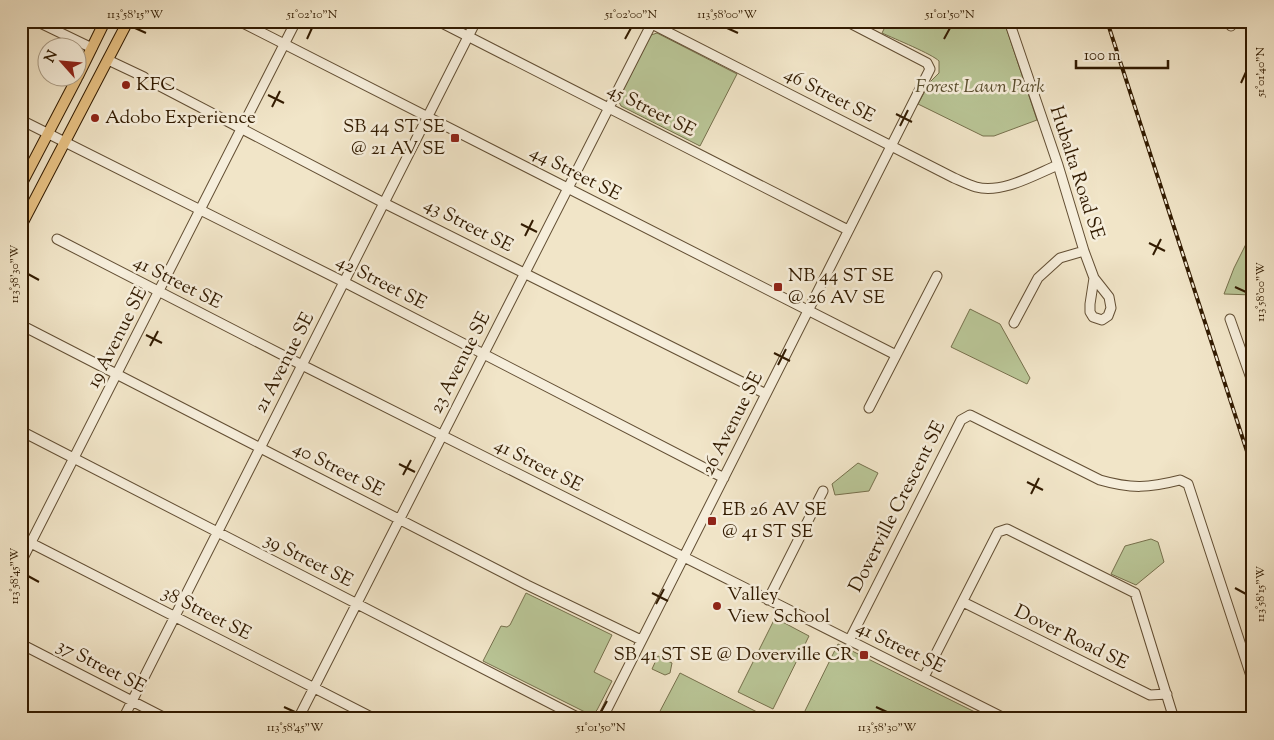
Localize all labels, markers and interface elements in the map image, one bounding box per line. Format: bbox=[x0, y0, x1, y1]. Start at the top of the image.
text: 113°58'15"W bbox=[107, 6, 164, 24]
text: 51°02'10"N bbox=[286, 6, 338, 24]
text: 51°02'00"N bbox=[604, 6, 658, 24]
text: 113°58'00"W bbox=[697, 6, 757, 24]
text: 51°01'50"N bbox=[924, 6, 975, 24]
north arrow bbox=[38, 38, 88, 88]
scale bar bbox=[1076, 38, 1169, 70]
text: 100 m bbox=[1084, 46, 1121, 67]
text: N bbox=[41, 47, 64, 67]
text: 51°01'40"N bbox=[1252, 47, 1270, 98]
street label: 46 Street SE bbox=[779, 62, 880, 131]
place label: KFC bbox=[136, 72, 176, 99]
park label: Forest Lawn Park bbox=[915, 74, 1045, 101]
street label: 45 Street SE bbox=[602, 77, 700, 145]
marker: KFC bbox=[120, 79, 132, 91]
street label: Hubalta Road SE bbox=[1042, 103, 1110, 244]
place label: Adobo Experience bbox=[105, 105, 256, 132]
marker: Adobo Experience bbox=[89, 112, 101, 124]
place label: SB 44 ST SE @ 21 AV SE bbox=[343, 114, 446, 163]
marker: SB 44 ST SE @ 21 AV SE bbox=[449, 132, 461, 144]
street label: 44 Street SE bbox=[525, 139, 626, 209]
street label: 43 Street SE bbox=[419, 192, 518, 260]
text: 113°58'30"W bbox=[6, 244, 24, 303]
street label: 41 Street SE bbox=[128, 249, 226, 317]
street label: 42 Street SE bbox=[331, 249, 431, 318]
text: 113°58'00"W bbox=[1252, 262, 1270, 322]
place label: NB 44 ST SE @ 26 AV SE bbox=[788, 263, 894, 312]
marker: NB 44 ST SE @ 26 AV SE bbox=[772, 281, 784, 293]
street label: 19 Avenue SE bbox=[81, 282, 155, 393]
street label: 23 Avenue SE bbox=[424, 307, 498, 419]
street label: 21 Avenue SE bbox=[248, 308, 322, 418]
street label: 26 Avenue SE bbox=[695, 367, 771, 480]
street label: Doverville Crescent SE bbox=[843, 416, 953, 597]
street label: 41 Street SE bbox=[489, 432, 587, 500]
street label: 40 Street SE bbox=[288, 435, 389, 505]
place label: EB 26 AV SE @ 41 ST SE bbox=[722, 497, 827, 546]
marker: EB 26 AV SE @ 41 ST SE bbox=[706, 515, 718, 527]
street label: 39 Street SE bbox=[259, 527, 358, 595]
text: 113°58'45"W bbox=[6, 547, 24, 604]
text: 113°58'15"W bbox=[1252, 565, 1270, 622]
street label: 38 Street SE bbox=[157, 580, 256, 648]
place label: Valley View School bbox=[727, 582, 830, 631]
street label: Dover Road SE bbox=[1009, 599, 1133, 678]
marker: Valley View School bbox=[711, 600, 723, 612]
street label: 41 Street SE bbox=[851, 615, 950, 681]
street label: 37 Street SE bbox=[52, 633, 151, 701]
place label: SB 41 ST SE @ Doverville CR bbox=[613, 642, 854, 669]
marker: SB 41 ST SE @ Doverville CR bbox=[858, 649, 870, 661]
text: 113°58'45"W bbox=[267, 719, 324, 737]
text: 51°01'50"N bbox=[575, 719, 626, 737]
text: 113°58'30"W bbox=[858, 719, 917, 737]

